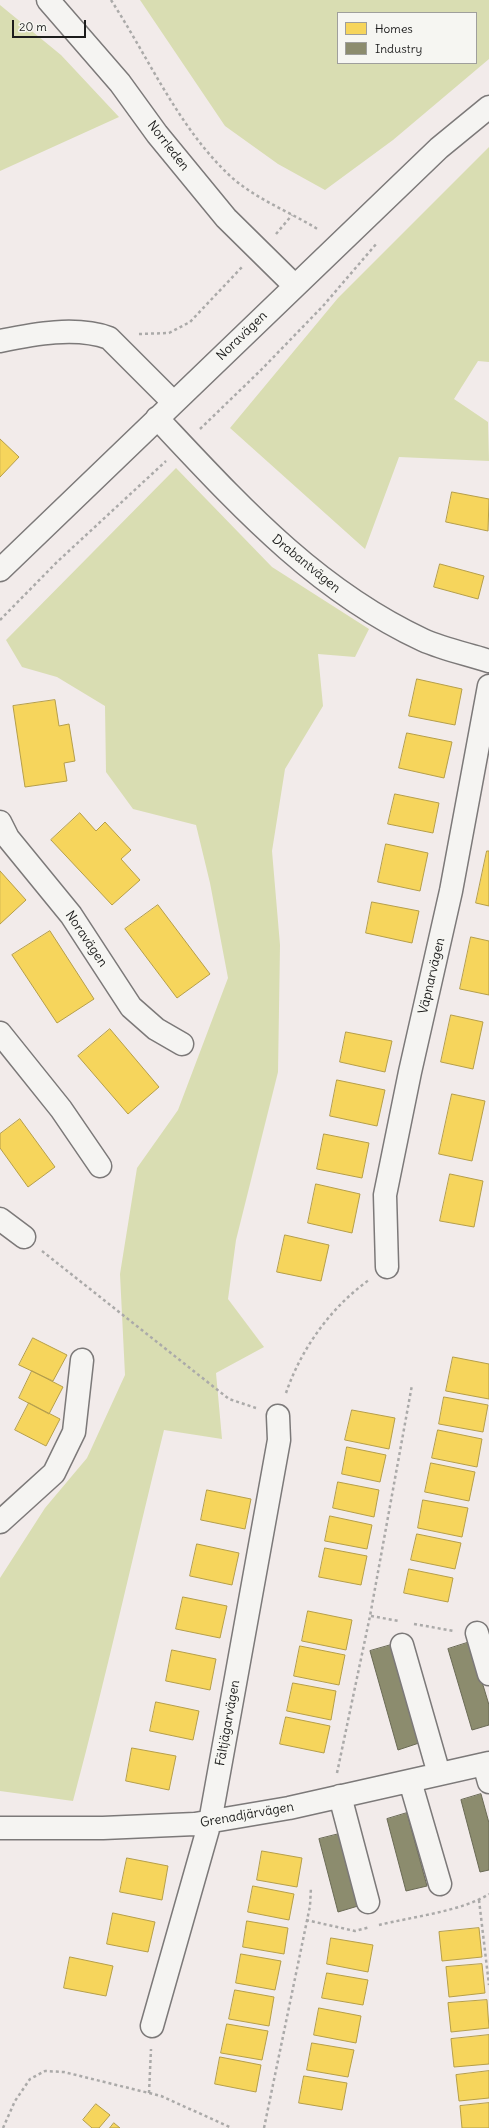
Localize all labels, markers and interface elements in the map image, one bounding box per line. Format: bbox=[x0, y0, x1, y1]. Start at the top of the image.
scale bar bbox=[14, 12, 88, 38]
legend bbox=[337, 12, 477, 64]
text: 20 m bbox=[19, 19, 47, 34]
text: Homes bbox=[375, 21, 413, 36]
text: Industry bbox=[375, 41, 422, 56]
street label: Norrleden bbox=[144, 118, 192, 174]
street label: Noravägen bbox=[214, 308, 270, 364]
street label: Drabantvägen bbox=[269, 532, 343, 596]
street label: Noravägen bbox=[62, 908, 110, 970]
street label: Väpnarvägen bbox=[416, 936, 448, 1016]
street label: Fältjägarvägen bbox=[213, 1679, 243, 1767]
street label: Grenadjärvägen bbox=[199, 1799, 295, 1831]

